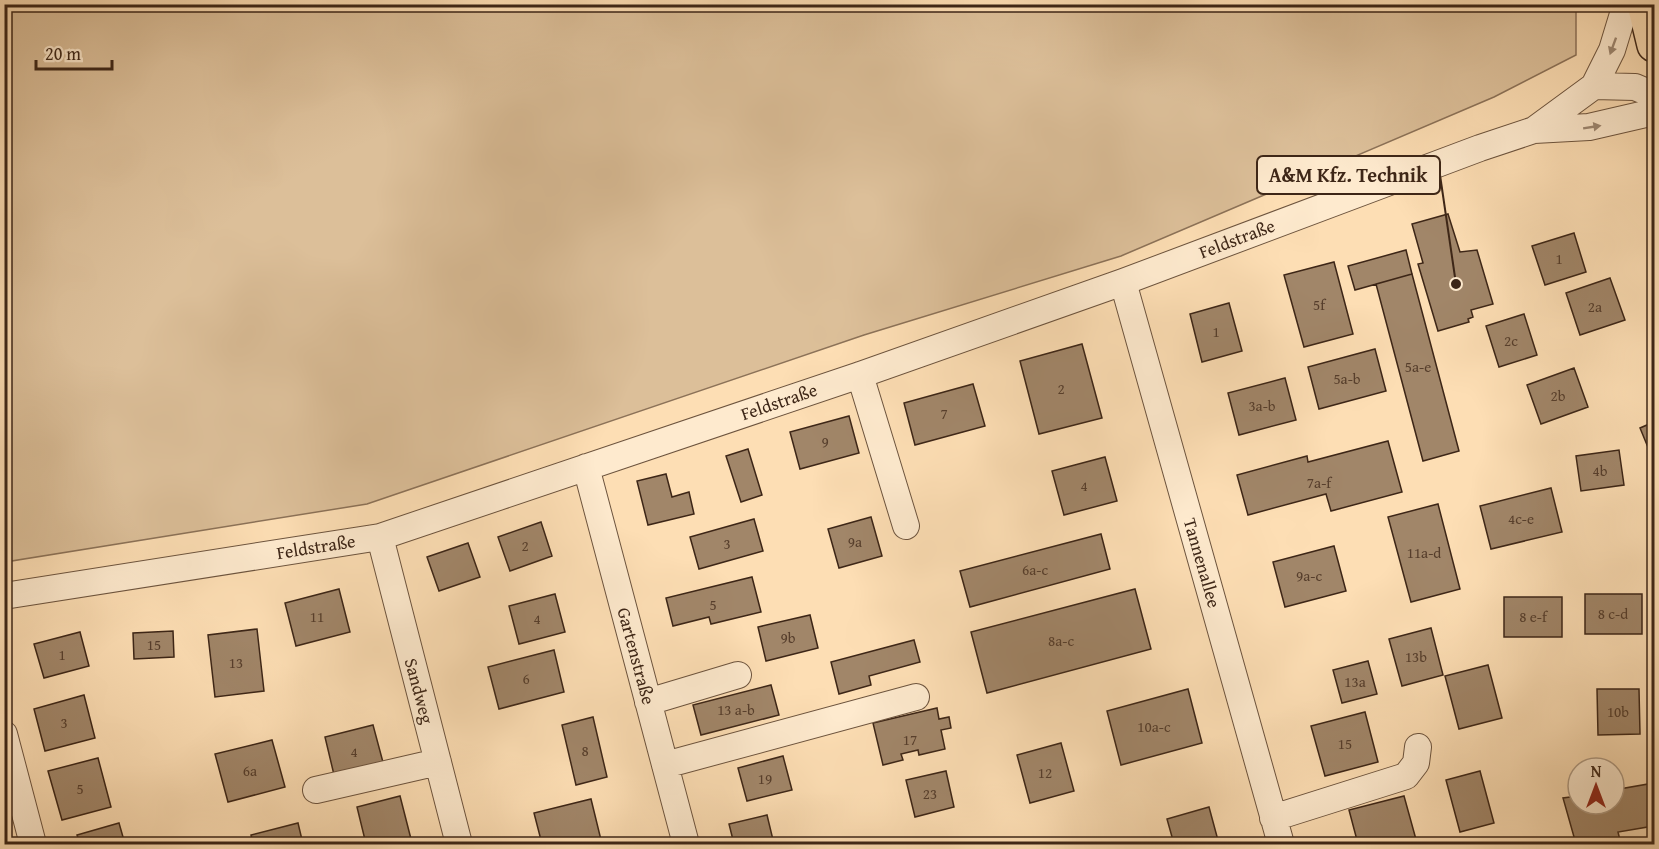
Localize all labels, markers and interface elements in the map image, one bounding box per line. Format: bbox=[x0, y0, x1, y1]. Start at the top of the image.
scale bar bbox=[36, 33, 112, 71]
one-way arrow bbox=[1607, 38, 1617, 56]
text: 20 m bbox=[45, 40, 81, 67]
one-way arrow bbox=[1582, 122, 1601, 131]
callout: A&M Kfz. Technik bbox=[1257, 156, 1440, 194]
text: A&M Kfz. Technik bbox=[1269, 160, 1428, 189]
street label: Feldstraße bbox=[1195, 212, 1279, 265]
house number: 1 bbox=[1555, 248, 1563, 269]
house number: 5f bbox=[1313, 294, 1327, 315]
house number: 2a bbox=[1588, 296, 1602, 317]
house number: 1 bbox=[1212, 321, 1220, 342]
house number: 2c bbox=[1504, 330, 1518, 351]
house number: 5a-e bbox=[1405, 356, 1431, 377]
house number: 5a-b bbox=[1333, 368, 1361, 389]
street label: Feldstraße bbox=[737, 376, 821, 427]
house number: 2 bbox=[1057, 378, 1065, 399]
house number: 2b bbox=[1551, 385, 1566, 406]
house number: 3a-b bbox=[1248, 395, 1276, 416]
house number: 7 bbox=[940, 403, 948, 424]
house number: 9 bbox=[821, 431, 829, 452]
house number: 4b bbox=[1593, 460, 1608, 481]
house number: 7a-f bbox=[1307, 472, 1333, 493]
house number: 4 bbox=[1080, 475, 1088, 496]
house number: 4c-e bbox=[1508, 508, 1534, 529]
street label: Tannenallee bbox=[1177, 515, 1228, 611]
street label: Feldstraße bbox=[275, 527, 357, 566]
house number: 9a bbox=[848, 531, 862, 552]
house number: 3 bbox=[723, 533, 731, 554]
house number: 2 bbox=[521, 535, 529, 556]
house number: 11a-d bbox=[1407, 542, 1441, 563]
house number: 6a-c bbox=[1022, 559, 1048, 580]
house number: 9a-c bbox=[1296, 565, 1322, 586]
house number: 5 bbox=[709, 594, 717, 615]
house number: 8 c-d bbox=[1598, 603, 1628, 624]
street label: Gartenstraße bbox=[611, 604, 662, 708]
house number: 11 bbox=[310, 606, 324, 627]
house number: 8 e-f bbox=[1519, 606, 1549, 627]
house number: 4 bbox=[533, 608, 541, 629]
house number: 9b bbox=[781, 627, 796, 648]
house number: 8a-c bbox=[1048, 630, 1074, 651]
house number: 15 bbox=[147, 634, 161, 655]
house number: 1 bbox=[58, 644, 66, 665]
house number: 13b bbox=[1405, 646, 1427, 667]
house number: 13 bbox=[229, 652, 243, 673]
street label: Sandweg bbox=[398, 655, 441, 727]
house number: 6 bbox=[522, 668, 530, 689]
house number: 13a bbox=[1344, 671, 1366, 692]
house number: 13 a-b bbox=[717, 699, 755, 720]
house number: 10b bbox=[1607, 701, 1629, 722]
house number: 3 bbox=[60, 712, 68, 733]
house number: 10a-c bbox=[1137, 716, 1171, 737]
house number: 17 bbox=[903, 729, 917, 750]
house number: 15 bbox=[1338, 733, 1352, 754]
house number: 8 bbox=[581, 740, 589, 761]
house number: 4 bbox=[350, 741, 358, 762]
north arrow bbox=[1566, 756, 1626, 816]
text: N bbox=[1591, 759, 1602, 783]
house number: 6a bbox=[243, 760, 257, 781]
house number: 12 bbox=[1038, 762, 1052, 783]
house number: 19 bbox=[758, 768, 772, 789]
house number: 5 bbox=[76, 778, 84, 799]
house number: 23 bbox=[923, 783, 937, 804]

